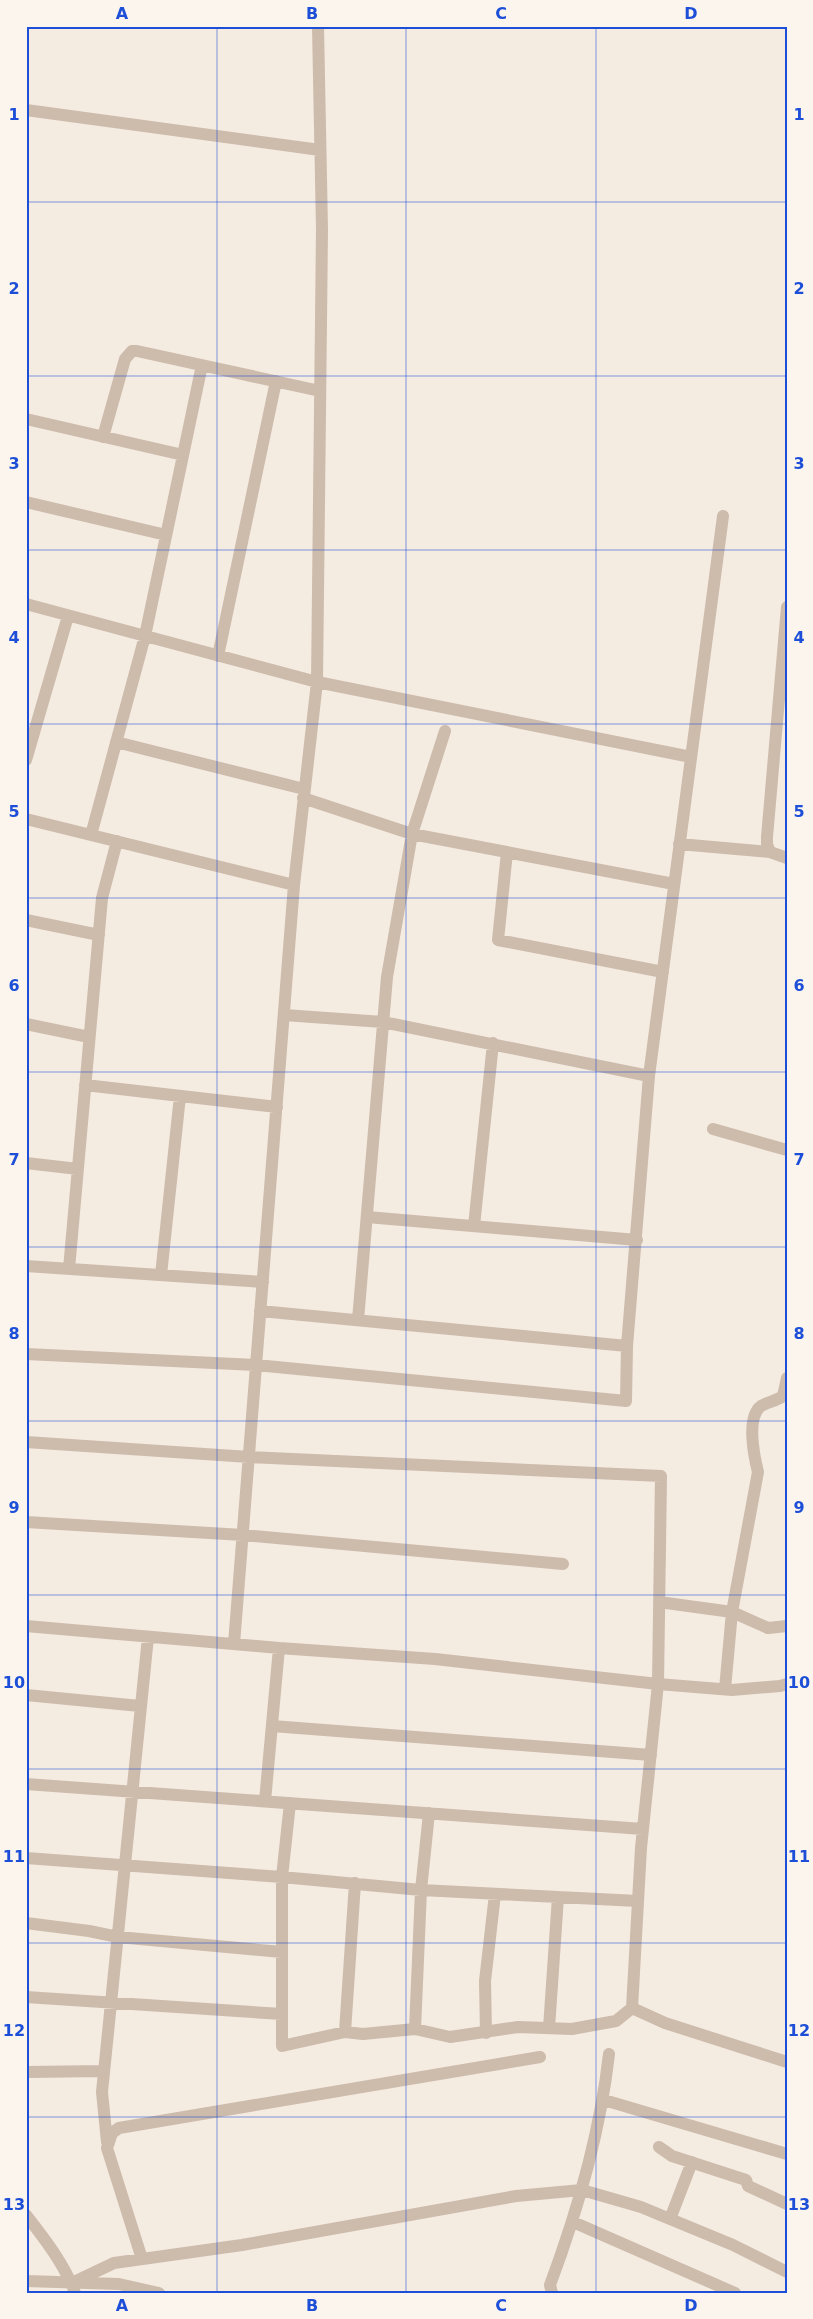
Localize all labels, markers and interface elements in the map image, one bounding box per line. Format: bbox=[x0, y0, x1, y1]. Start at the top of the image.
text: A bbox=[116, 4, 129, 23]
text: B bbox=[306, 4, 318, 23]
text: C bbox=[495, 4, 507, 23]
text: D bbox=[684, 4, 698, 23]
text: 1 bbox=[8, 105, 20, 124]
text: 1 bbox=[793, 105, 805, 124]
text: 2 bbox=[8, 279, 20, 298]
text: 2 bbox=[793, 279, 805, 298]
text: 3 bbox=[8, 454, 20, 473]
text: 3 bbox=[793, 454, 805, 473]
text: 4 bbox=[8, 628, 20, 647]
text: 4 bbox=[793, 628, 805, 647]
text: 5 bbox=[8, 802, 20, 821]
text: 5 bbox=[793, 802, 805, 821]
text: 6 bbox=[8, 976, 20, 995]
text: 6 bbox=[793, 976, 805, 995]
text: 7 bbox=[8, 1150, 20, 1169]
text: 7 bbox=[793, 1150, 805, 1169]
text: 8 bbox=[8, 1324, 20, 1343]
text: 8 bbox=[793, 1324, 805, 1343]
text: 9 bbox=[8, 1498, 20, 1517]
text: 9 bbox=[793, 1498, 805, 1517]
text: 10 bbox=[3, 1673, 25, 1692]
text: 10 bbox=[788, 1673, 810, 1692]
text: 11 bbox=[3, 1847, 25, 1866]
text: 11 bbox=[788, 1847, 810, 1866]
text: 12 bbox=[3, 2021, 25, 2040]
text: 12 bbox=[788, 2021, 810, 2040]
text: 13 bbox=[3, 2195, 25, 2214]
text: 13 bbox=[788, 2195, 810, 2214]
text: A bbox=[116, 2296, 129, 2315]
text: B bbox=[306, 2296, 318, 2315]
text: C bbox=[495, 2296, 507, 2315]
text: D bbox=[684, 2296, 698, 2315]

